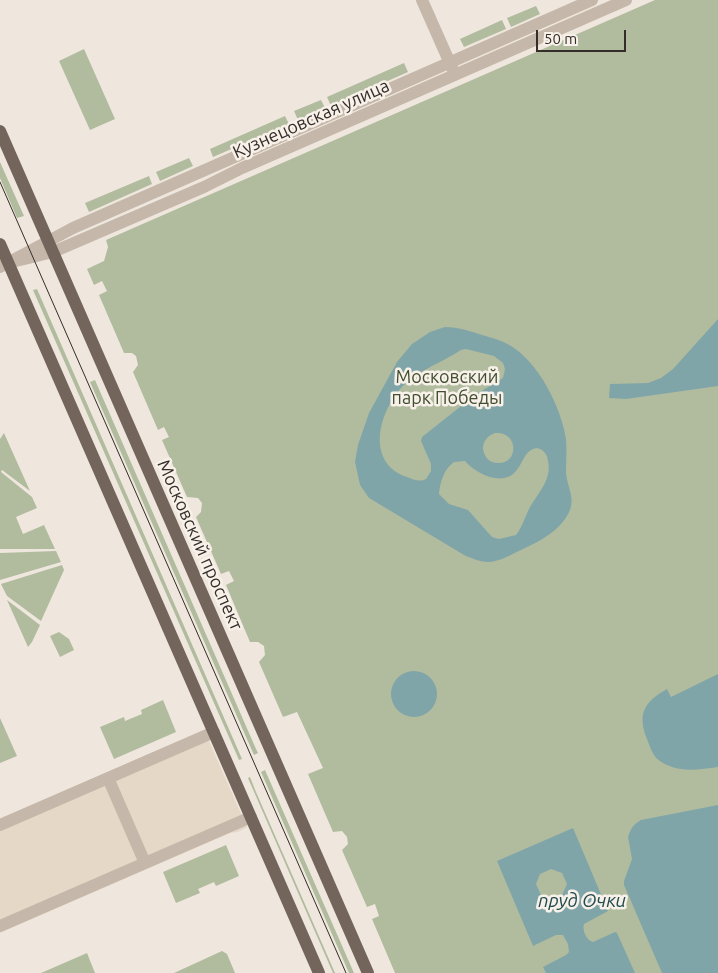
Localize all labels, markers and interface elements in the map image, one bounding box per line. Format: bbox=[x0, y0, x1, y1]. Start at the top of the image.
scale bar bbox=[538, 20, 628, 52]
text: 50 m bbox=[544, 30, 577, 47]
street label: Кузнецовская улица bbox=[229, 75, 393, 163]
park label: Московский парк Победы bbox=[392, 366, 502, 408]
street label: Московский проспект bbox=[153, 456, 247, 634]
water label: пруд Очки bbox=[538, 890, 626, 912]

